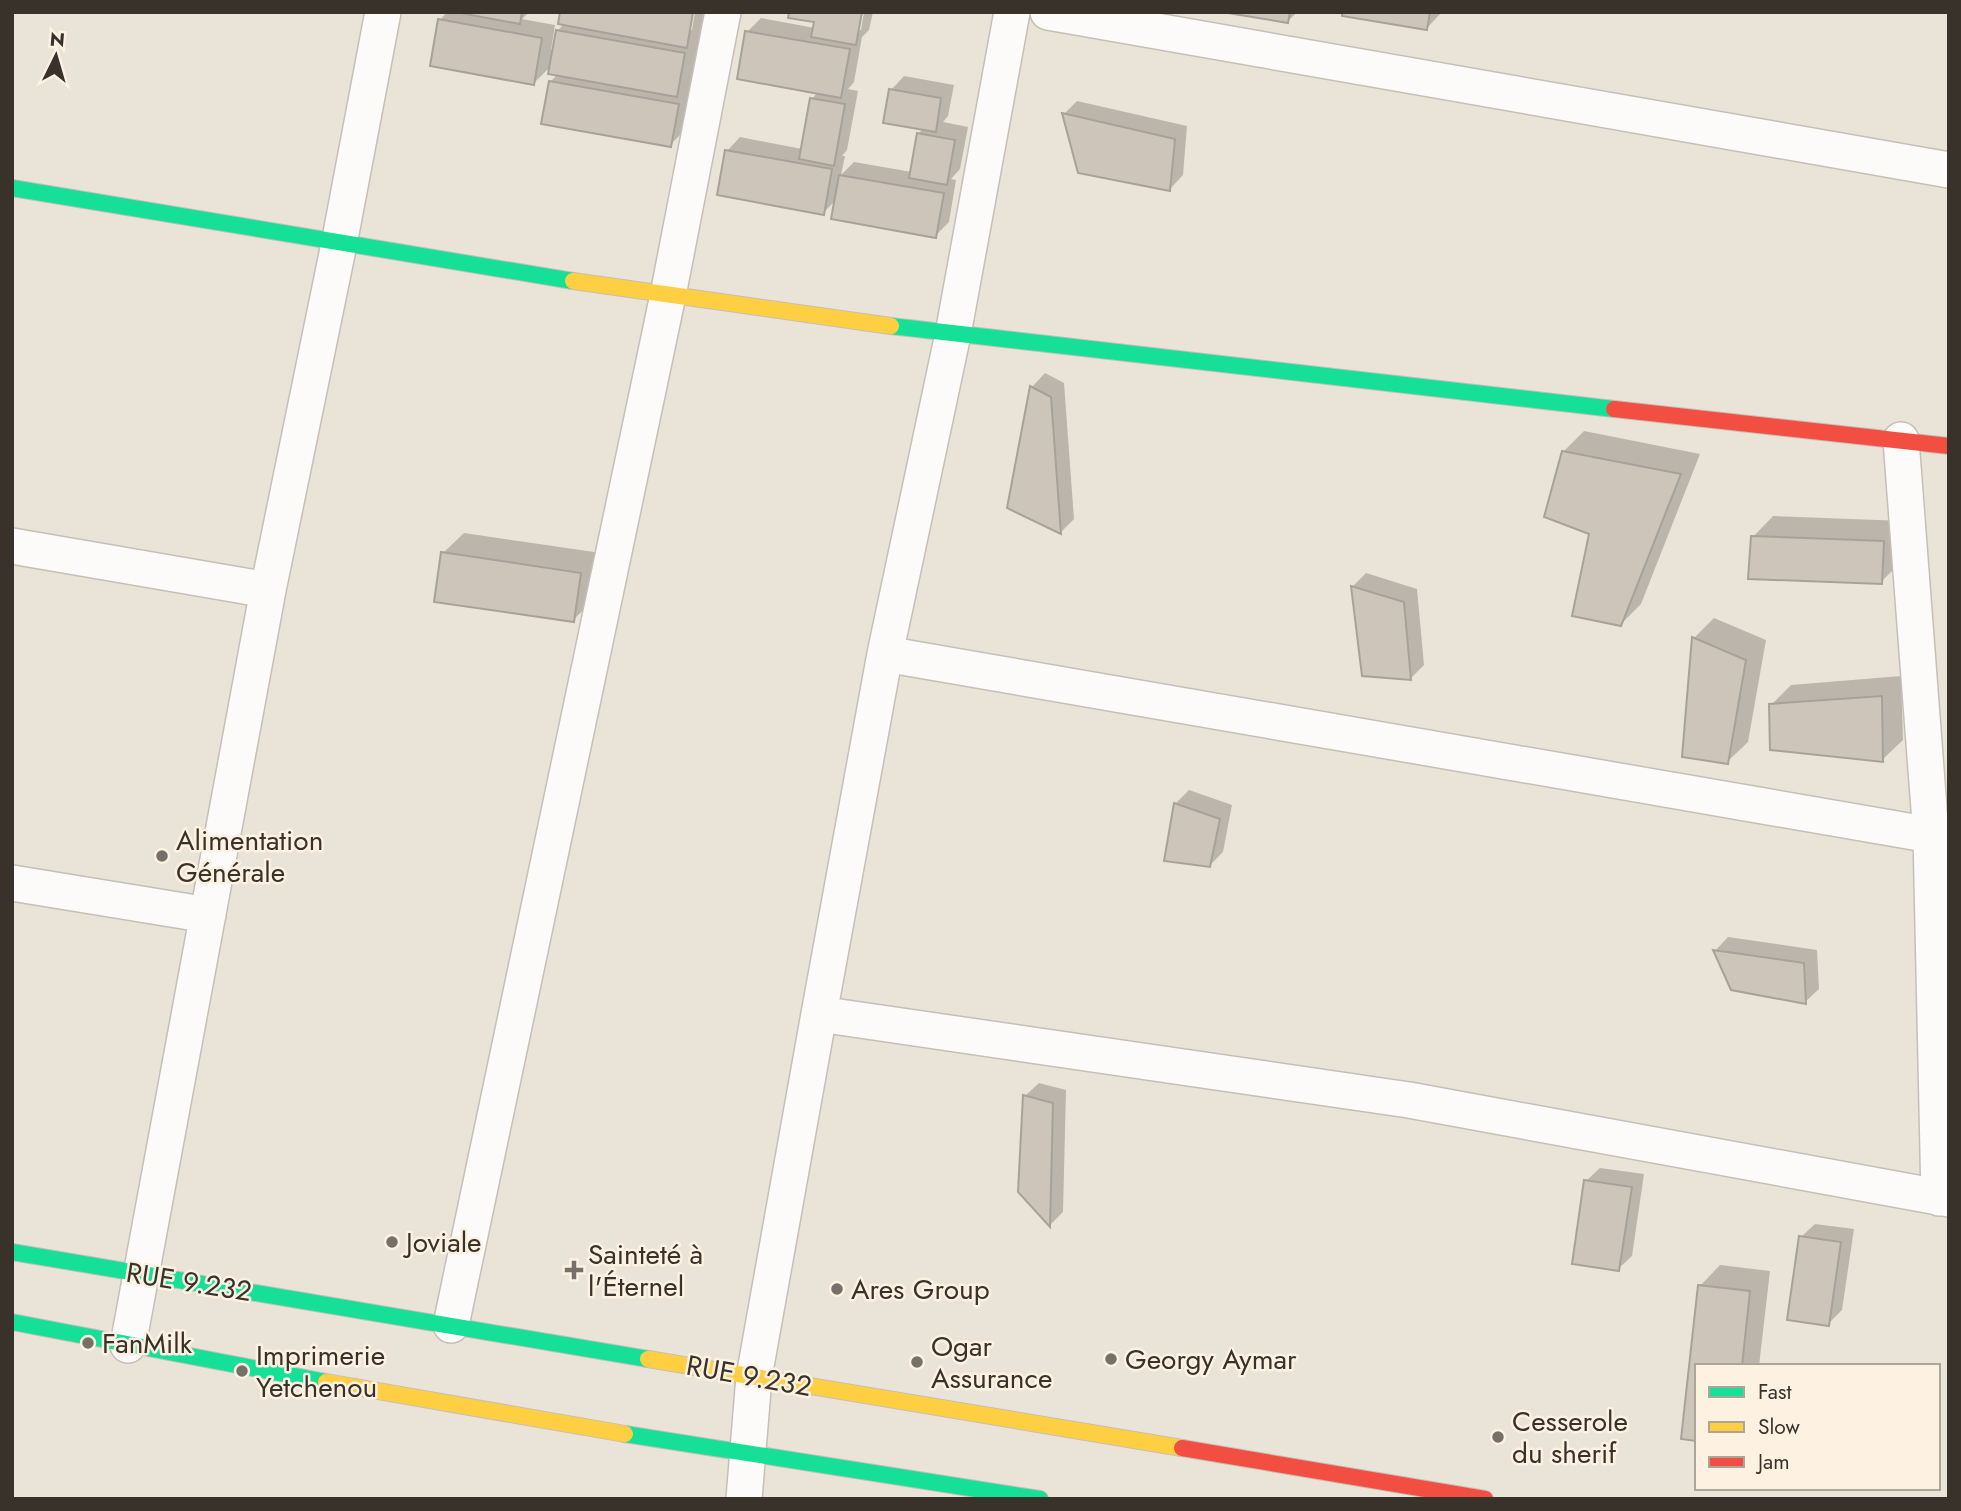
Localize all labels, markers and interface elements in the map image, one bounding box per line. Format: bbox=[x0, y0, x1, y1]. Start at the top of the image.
north arrow bbox=[21, 21, 91, 91]
text: N bbox=[49, 25, 66, 54]
place label: Alimentation Générale bbox=[176, 820, 323, 893]
marker: Alimentation Générale bbox=[154, 848, 170, 864]
place label: Joviale bbox=[402, 1222, 482, 1263]
marker: Joviale bbox=[384, 1234, 400, 1250]
place label: Sainteté à l'Éternel bbox=[588, 1234, 703, 1307]
street label: RUE 9.232 bbox=[123, 1252, 255, 1312]
marker: Sainteté à l'Éternel bbox=[566, 1262, 582, 1278]
place label: Ares Group bbox=[851, 1269, 990, 1310]
marker: Ares Group bbox=[829, 1281, 845, 1297]
place label: FanMilk bbox=[102, 1323, 193, 1364]
place label: Ogar Assurance bbox=[931, 1326, 1052, 1399]
marker: FanMilk bbox=[80, 1335, 96, 1351]
place label: Imprimerie Yetchenou bbox=[256, 1335, 385, 1408]
place label: Georgy Aymar bbox=[1125, 1339, 1297, 1380]
street label: RUE 9.232 bbox=[683, 1345, 815, 1407]
marker: Georgy Aymar bbox=[1103, 1351, 1119, 1367]
marker: Ogar Assurance bbox=[909, 1354, 925, 1370]
marker: Imprimerie Yetchenou bbox=[234, 1363, 250, 1379]
legend bbox=[1695, 1364, 1940, 1490]
text: Fast bbox=[1758, 1377, 1791, 1407]
place label: Cesserole du sherif bbox=[1512, 1401, 1628, 1474]
text: Slow bbox=[1758, 1412, 1800, 1442]
marker: Cesserole du sherif bbox=[1490, 1429, 1506, 1445]
text: Jam bbox=[1755, 1447, 1790, 1477]

